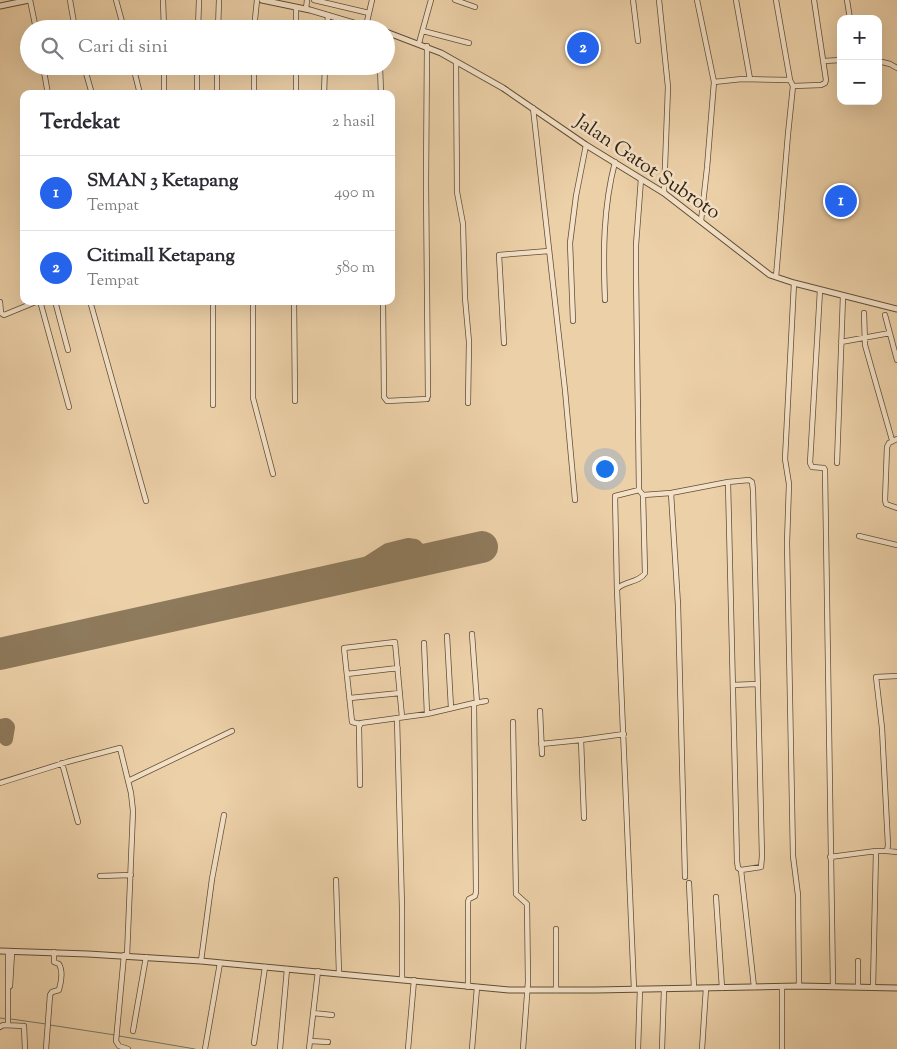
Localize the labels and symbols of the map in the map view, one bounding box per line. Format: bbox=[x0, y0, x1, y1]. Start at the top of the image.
pin: 2 bbox=[567, 29, 599, 67]
street label: Jalan Gatot Subroto bbox=[567, 108, 726, 228]
pin: 1 bbox=[825, 182, 857, 220]
your location bbox=[592, 456, 618, 482]

